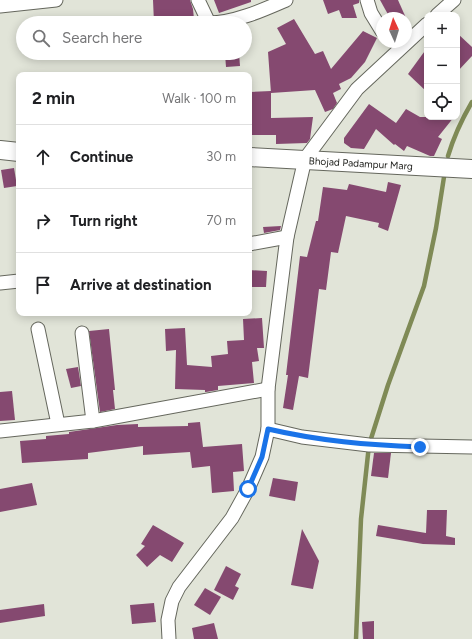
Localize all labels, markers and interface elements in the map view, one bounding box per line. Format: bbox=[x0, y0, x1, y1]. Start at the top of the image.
north arrow bbox=[376, 12, 412, 48]
map controls bbox=[424, 12, 460, 120]
button: + bbox=[424, 12, 460, 48]
search box bbox=[16, 16, 252, 60]
icon: search bbox=[30, 27, 52, 49]
text: Search here bbox=[62, 29, 142, 47]
button: − bbox=[424, 48, 460, 84]
button: locate bbox=[424, 84, 460, 120]
text: 2 min bbox=[32, 88, 75, 108]
text: Walk · 100 m bbox=[162, 91, 236, 106]
icon: ahead bbox=[32, 146, 54, 168]
text: Continue bbox=[70, 148, 133, 166]
text: 30 m bbox=[206, 149, 236, 164]
street label: Bhojad Padampur Marg bbox=[308, 154, 413, 172]
icon: right bbox=[32, 210, 54, 232]
text: Turn right bbox=[70, 212, 138, 230]
text: 70 m bbox=[206, 213, 236, 228]
icon: arrive bbox=[32, 274, 54, 296]
text: Arrive at destination bbox=[70, 276, 211, 294]
route end bbox=[411, 438, 429, 456]
route start bbox=[239, 480, 257, 498]

